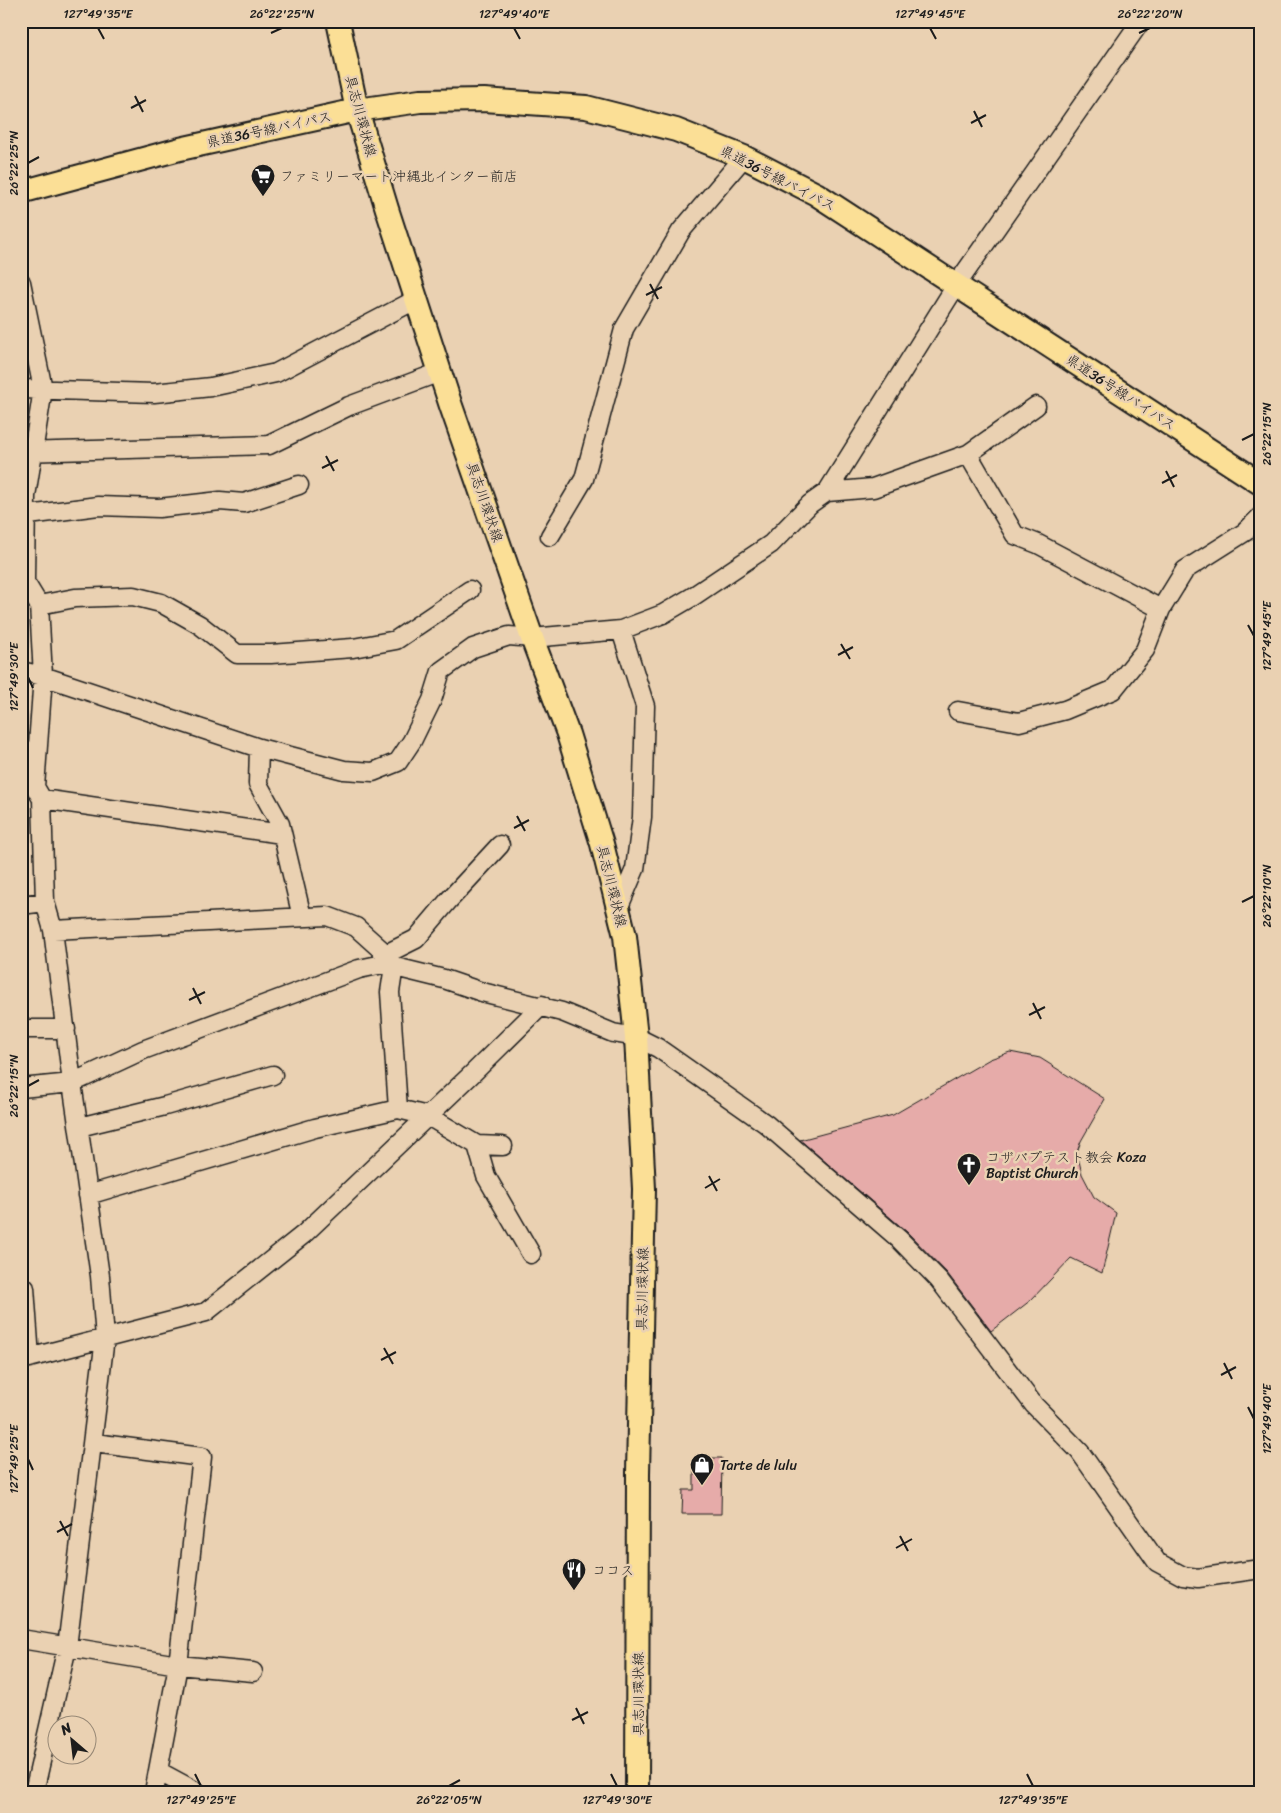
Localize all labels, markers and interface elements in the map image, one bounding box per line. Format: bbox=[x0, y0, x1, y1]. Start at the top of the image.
text: 127°49'35"E bbox=[64, 3, 134, 25]
text: 26°22'25"N bbox=[250, 3, 315, 25]
text: 127°49'40"E bbox=[479, 3, 550, 25]
text: 127°49'45"E bbox=[895, 3, 966, 25]
text: 26°22'20"N bbox=[1118, 3, 1183, 25]
street label: 具志川環状線 bbox=[338, 72, 383, 160]
street label: 県道36号線バイパス bbox=[204, 104, 334, 155]
text: 26°22'25"N bbox=[3, 130, 25, 195]
street label: 県道36号線バイパス bbox=[715, 138, 840, 218]
supermarket icon: ファミリーマート沖縄北インター前店 bbox=[250, 163, 276, 197]
place label: ファミリーマート沖縄北インター前店 bbox=[280, 164, 518, 189]
street label: 県道36号線バイパス bbox=[1061, 347, 1181, 438]
text: 26°22'15"N bbox=[1256, 402, 1278, 465]
street label: 具志川環状線 bbox=[459, 458, 510, 546]
text: 127°49'45"E bbox=[1256, 600, 1278, 671]
text: 127°49'30"E bbox=[3, 641, 25, 712]
street label: 具志川環状線 bbox=[589, 842, 634, 930]
text: 26°22'10"N bbox=[1256, 864, 1278, 928]
text: 26°22'15"N bbox=[3, 1054, 25, 1117]
place label: コザバプテスト教会 Koza Baptist Church bbox=[986, 1145, 1147, 1186]
church icon: コザバプテスト教会 Koza Baptist Church bbox=[956, 1152, 982, 1186]
street label: 具志川環状線 bbox=[629, 1247, 656, 1331]
text: 127°49'40"E bbox=[1256, 1383, 1278, 1454]
text: 127°49'25"E bbox=[3, 1423, 25, 1494]
shop icon: Tarte de lulu bbox=[689, 1452, 715, 1486]
place label: Tarte de lulu bbox=[720, 1453, 797, 1478]
restaurant icon: ココス bbox=[561, 1557, 587, 1591]
place label: ココス bbox=[592, 1558, 634, 1583]
street label: 具志川環状線 bbox=[626, 1652, 651, 1736]
north arrow bbox=[48, 1716, 98, 1766]
text: N bbox=[55, 1716, 77, 1743]
text: 127°49'25"E bbox=[166, 1789, 237, 1811]
text: 26°22'05"N bbox=[416, 1789, 482, 1811]
text: 127°49'30"E bbox=[582, 1789, 653, 1811]
text: 127°49'35"E bbox=[999, 1789, 1069, 1811]

